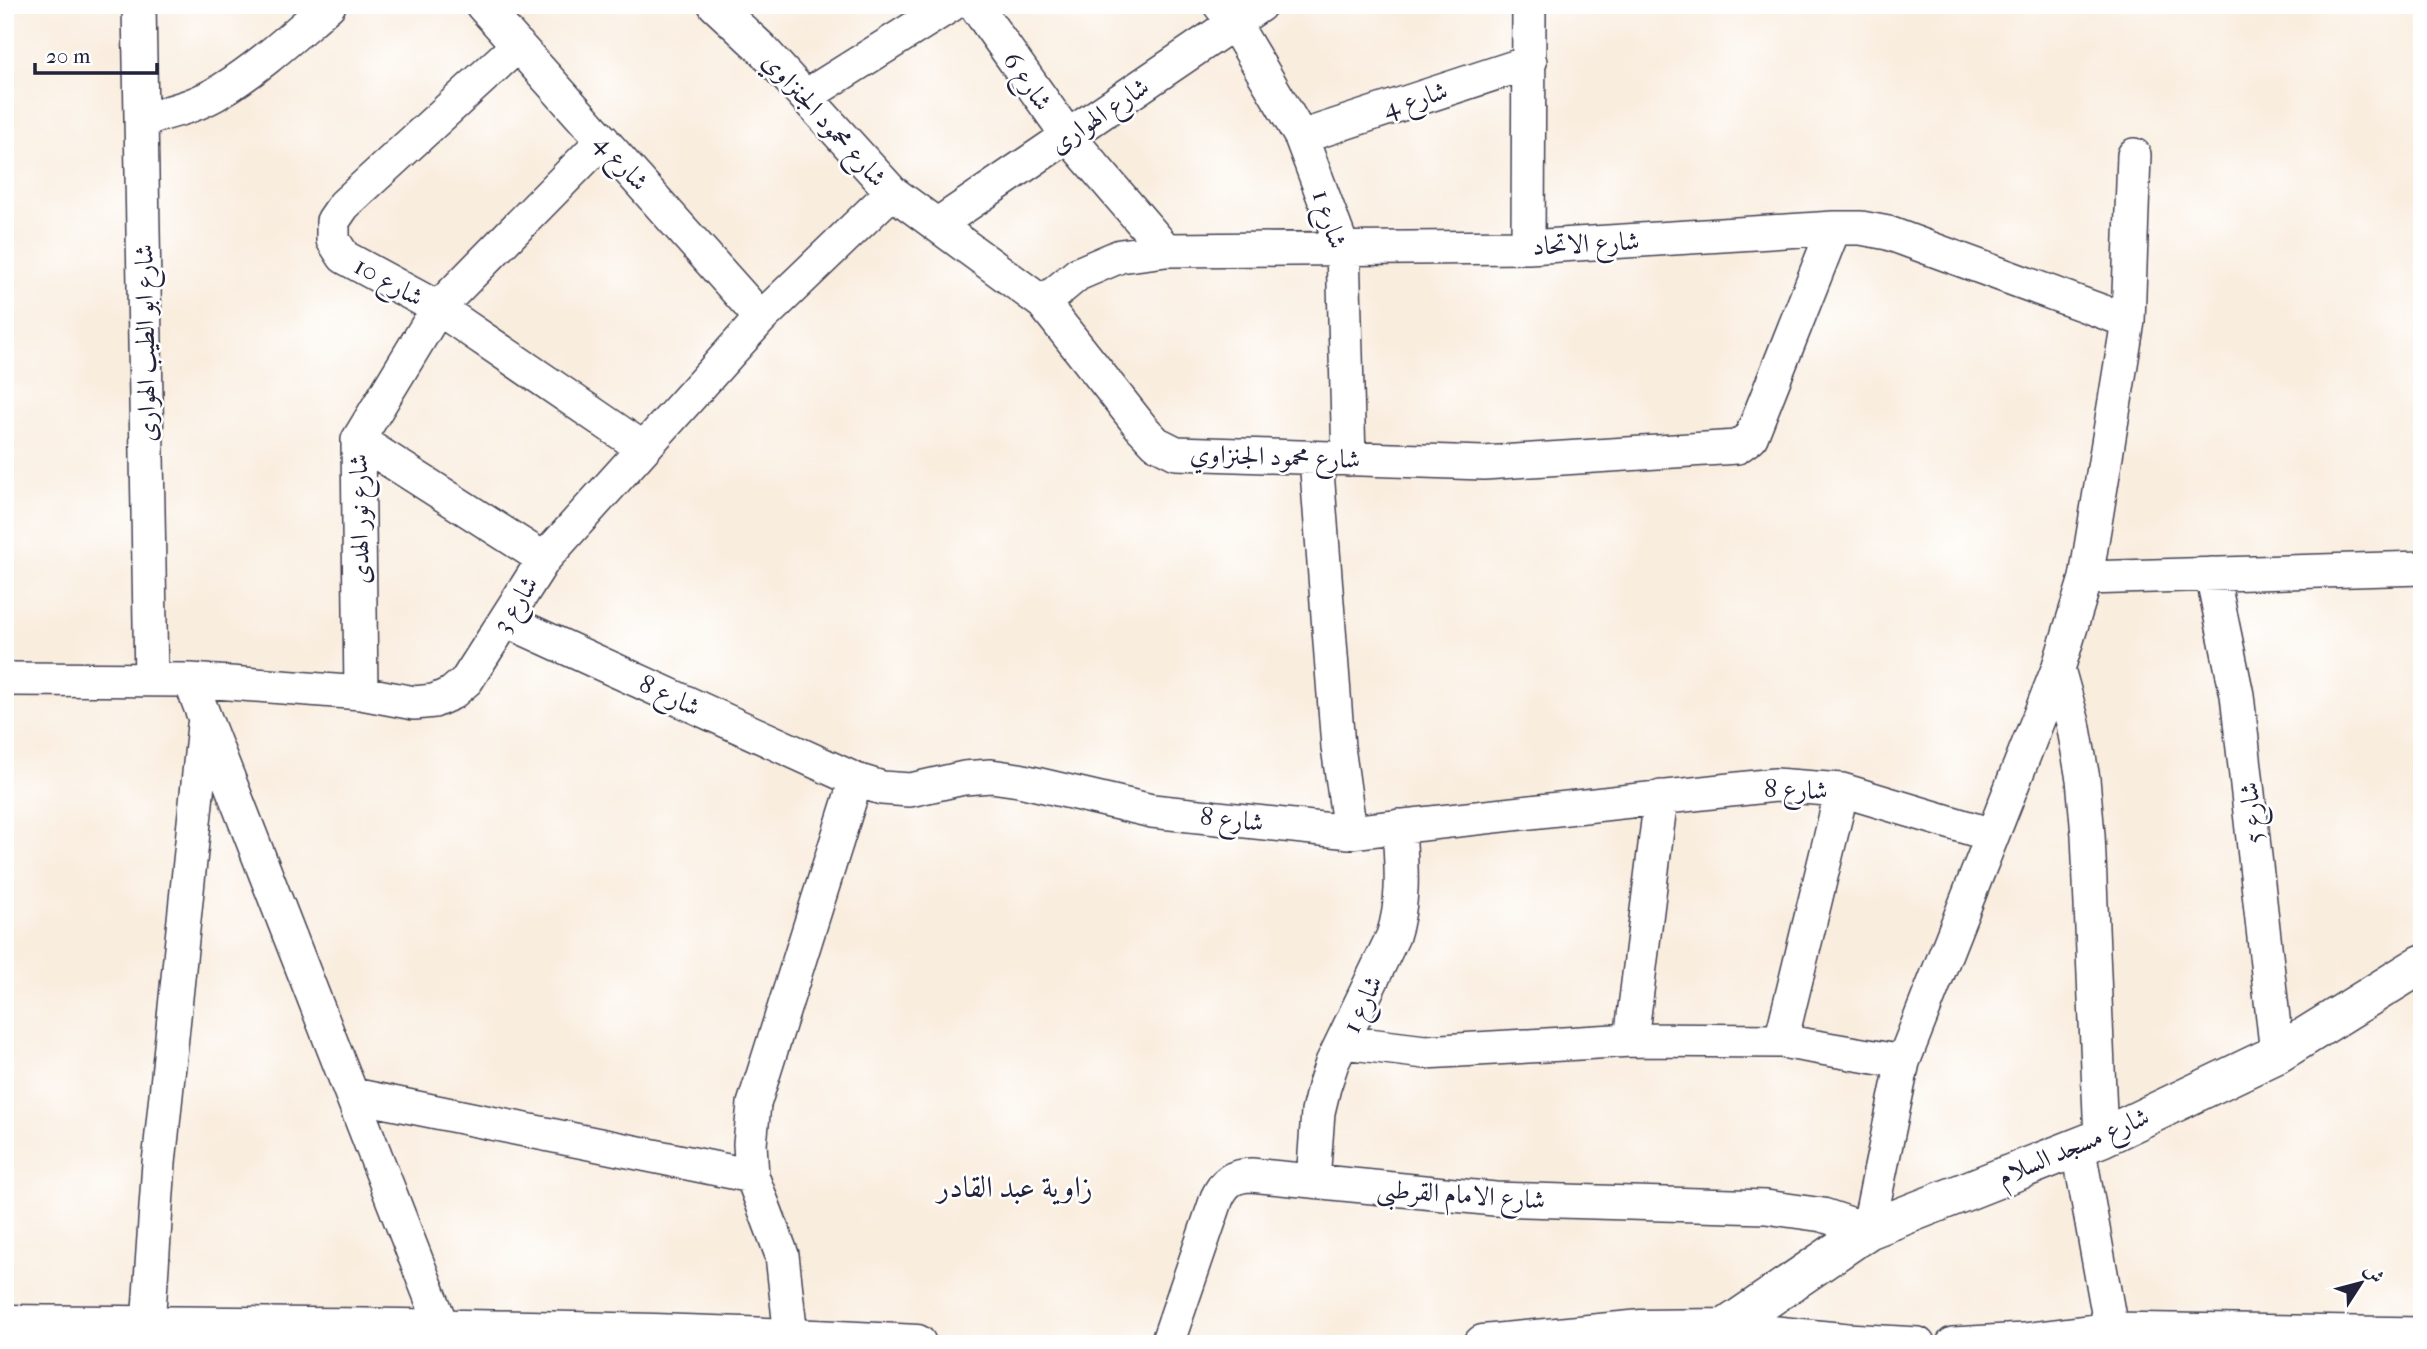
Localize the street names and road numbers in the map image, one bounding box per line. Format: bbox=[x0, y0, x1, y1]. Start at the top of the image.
street label: شارع محمود الجنزاوي bbox=[752, 46, 893, 197]
street label: شارع 6 bbox=[991, 46, 1059, 120]
street label: شارع الهوارى bbox=[1044, 71, 1158, 165]
street label: شارع 4 bbox=[1379, 75, 1453, 130]
street label: شارع 4 bbox=[584, 127, 655, 201]
street label: شارع 1 bbox=[1300, 186, 1354, 254]
street label: شارع الاتحاد bbox=[1532, 225, 1641, 268]
street label: شارع ابو الطيب الهوارى bbox=[128, 244, 169, 442]
street label: شارع 10 bbox=[346, 250, 429, 318]
street label: شارع محمود الجنزاوي bbox=[1189, 438, 1361, 481]
street label: شارع نور الهدى bbox=[343, 453, 382, 584]
street label: شارع 3 bbox=[486, 570, 550, 642]
street label: شارع 8 bbox=[632, 668, 705, 728]
street label: شارع 8 bbox=[1763, 773, 1828, 812]
street label: شارع 5 bbox=[2233, 780, 2276, 845]
street label: شارع 8 bbox=[1198, 801, 1265, 844]
street label: شارع 1 bbox=[1336, 970, 1395, 1040]
street label: شارع مسجد السلام bbox=[1993, 1101, 2157, 1199]
street label: شارع الامام القرطبى bbox=[1375, 1173, 1546, 1223]

